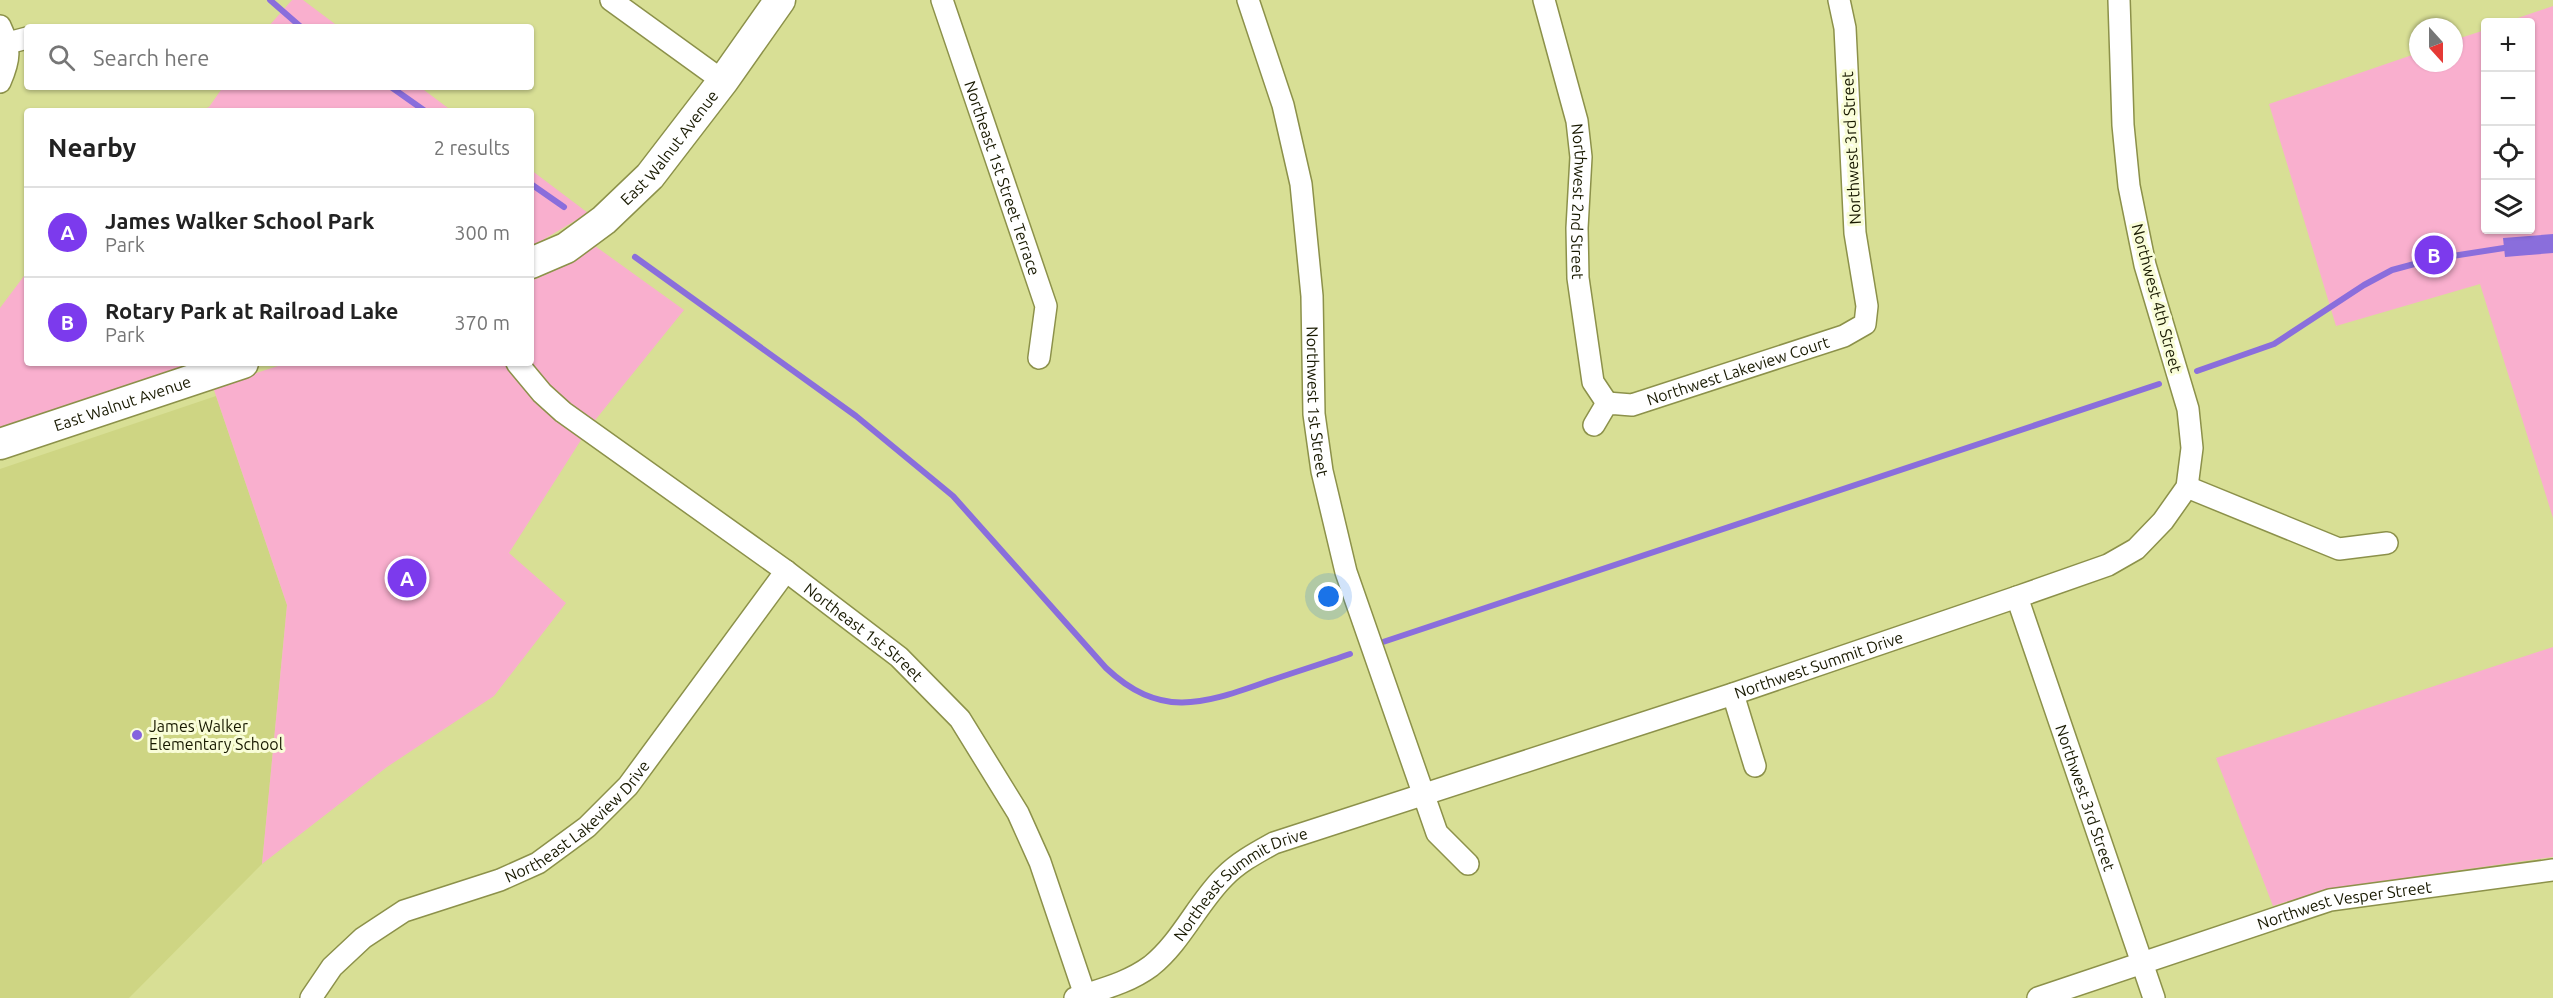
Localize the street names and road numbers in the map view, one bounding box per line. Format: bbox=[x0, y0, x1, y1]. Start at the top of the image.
street label: Northwest 3rd Street bbox=[1838, 70, 1864, 225]
street label: Northeast 1st Street Terrace bbox=[961, 78, 1044, 278]
street label: East Walnut Avenue bbox=[617, 87, 722, 208]
street label: Northwest 2nd Street bbox=[1568, 122, 1590, 280]
street label: Northwest 4th Street bbox=[2128, 222, 2186, 375]
street label: Northwest 1st Street bbox=[1304, 326, 1332, 479]
street label: Northwest Lakeview Court bbox=[1644, 332, 1832, 409]
street label: East Walnut Avenue bbox=[52, 372, 193, 434]
street label: Northeast 1st Street bbox=[801, 579, 927, 685]
street label: Northwest Summit Drive bbox=[1732, 628, 1905, 702]
street label: Northwest 3rd Street bbox=[2052, 722, 2119, 874]
street label: Northeast Lakeview Drive bbox=[502, 757, 653, 886]
street label: Northeast Summit Drive bbox=[1170, 824, 1310, 944]
street label: Northwest Vesper Street bbox=[2255, 877, 2433, 933]

